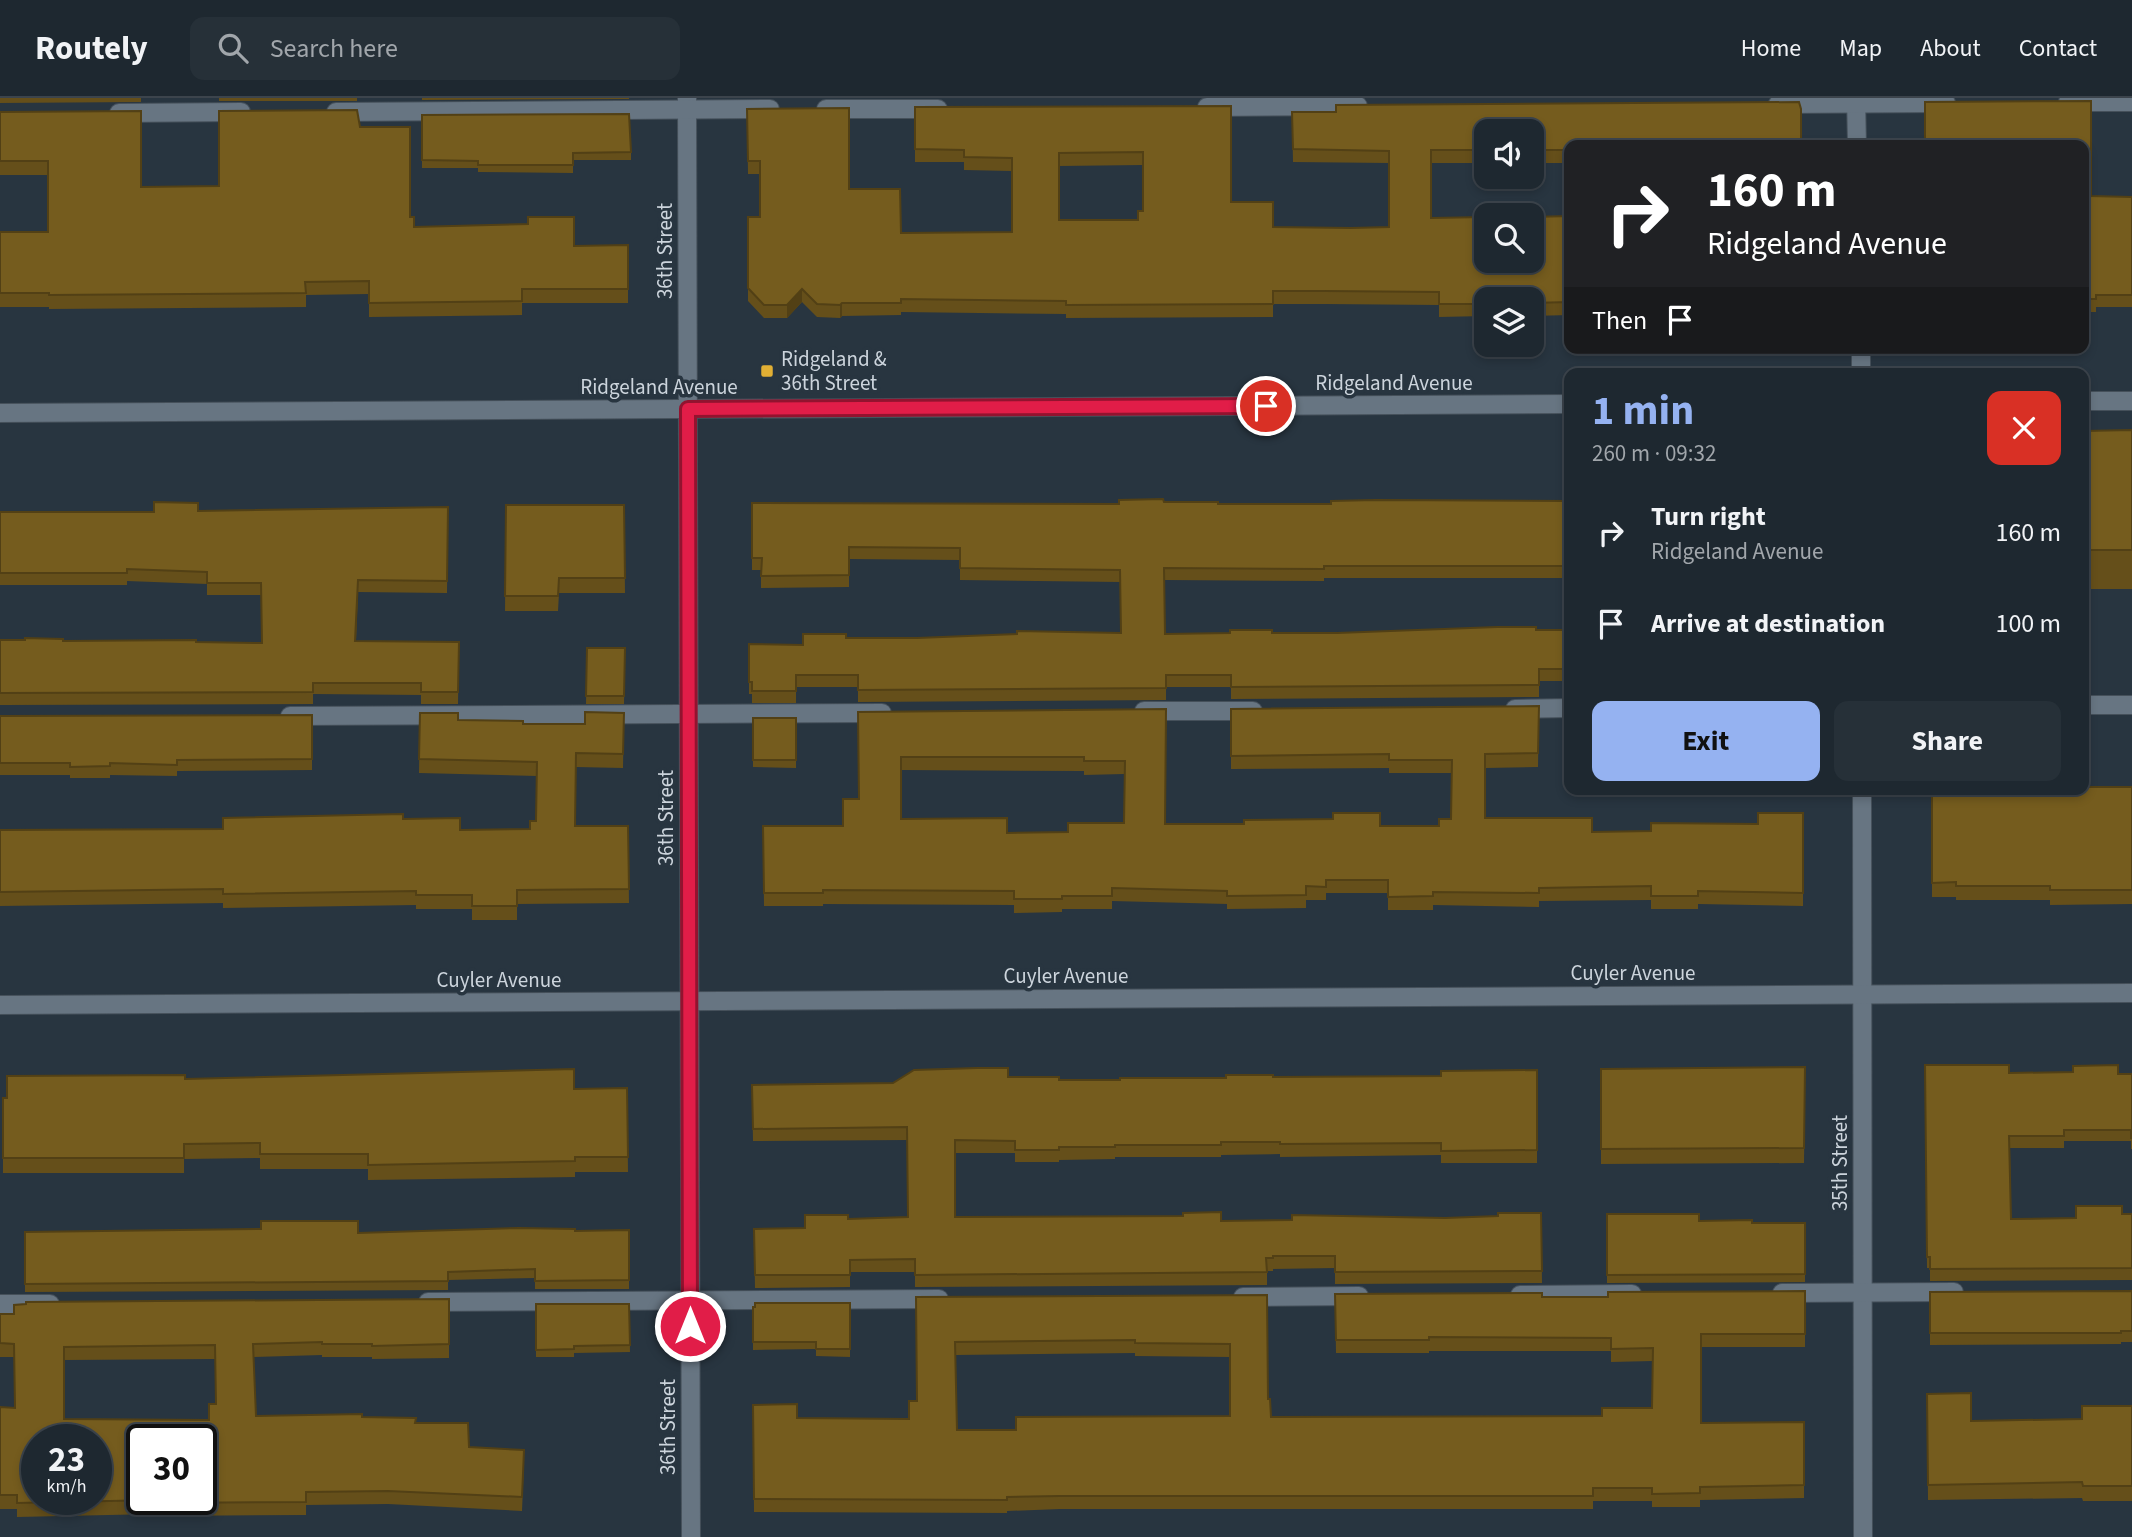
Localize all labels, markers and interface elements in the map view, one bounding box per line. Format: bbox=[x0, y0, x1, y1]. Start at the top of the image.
search box bbox=[190, 17, 680, 80]
text: Routely bbox=[35, 25, 148, 72]
icon: search bbox=[214, 29, 252, 67]
text: Search here bbox=[270, 30, 398, 67]
text: Home bbox=[1741, 31, 1801, 66]
text: Map bbox=[1839, 31, 1882, 66]
text: About bbox=[1920, 31, 1981, 66]
text: Contact bbox=[2019, 31, 2097, 66]
map controls bbox=[1474, 119, 1544, 357]
button: sound bbox=[1474, 119, 1544, 189]
text: 160 m bbox=[1707, 156, 1836, 226]
icon: right bbox=[1592, 168, 1683, 259]
street label: 36th Street bbox=[650, 203, 680, 299]
button: search bbox=[1474, 203, 1544, 273]
text: Ridgeland Avenue bbox=[1707, 221, 1947, 267]
button: layers bbox=[1474, 287, 1544, 357]
icon: arrive bbox=[1661, 301, 1699, 339]
text: Then bbox=[1592, 302, 1647, 339]
place label: Ridgeland & 36th Street bbox=[781, 344, 887, 398]
marker: Ridgeland & 36th Street bbox=[759, 363, 775, 379]
street label: Ridgeland Avenue bbox=[1315, 368, 1473, 398]
street label: Ridgeland Avenue bbox=[580, 372, 738, 402]
pin bbox=[1236, 376, 1296, 436]
text: 1 min bbox=[1592, 381, 1694, 441]
icon: arrive bbox=[1247, 387, 1285, 425]
button: close bbox=[1987, 391, 2061, 465]
text: 260 m · 09:32 bbox=[1592, 437, 1716, 470]
text: Turn right bbox=[1651, 498, 1766, 535]
icon: right bbox=[1592, 514, 1630, 552]
text: 160 m bbox=[1995, 514, 2061, 551]
text: Ridgeland Avenue bbox=[1651, 535, 1823, 568]
icon: arrive bbox=[1592, 605, 1630, 643]
text: Arrive at destination bbox=[1651, 605, 1885, 642]
text: 100 m bbox=[1995, 605, 2061, 642]
button: Exit bbox=[1592, 701, 1820, 781]
button: Share bbox=[1834, 701, 2061, 781]
street label: 36th Street bbox=[651, 770, 681, 866]
street label: Cuyler Avenue bbox=[1571, 958, 1696, 988]
street label: Cuyler Avenue bbox=[1004, 961, 1129, 991]
street label: Cuyler Avenue bbox=[437, 965, 562, 995]
street label: 35th Street bbox=[1825, 1115, 1855, 1211]
position arrow bbox=[653, 1289, 727, 1363]
street label: 36th Street bbox=[653, 1379, 683, 1475]
speed limit sign: 30 bbox=[126, 1424, 217, 1515]
text: 23 bbox=[48, 1435, 85, 1485]
text: km/h bbox=[47, 1474, 86, 1499]

